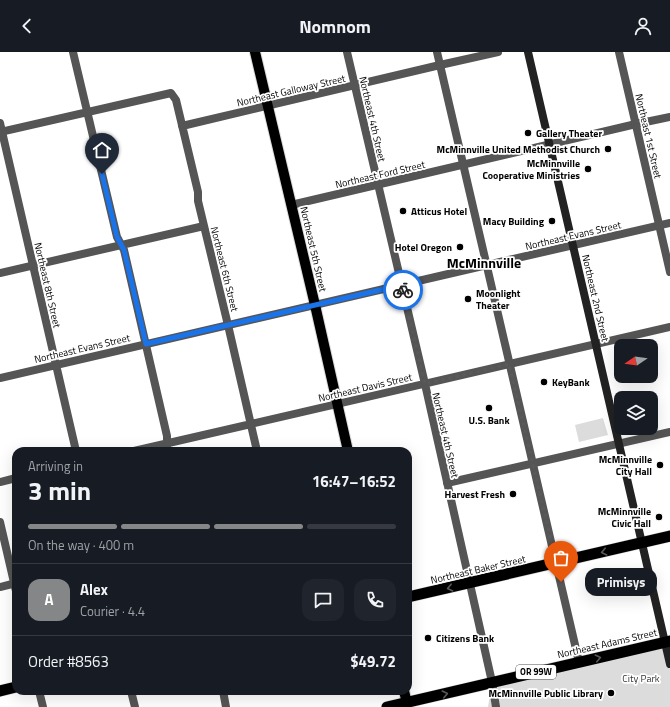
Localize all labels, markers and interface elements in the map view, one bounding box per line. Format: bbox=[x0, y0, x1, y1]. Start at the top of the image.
text: Nomnom bbox=[299, 13, 371, 40]
icon: back bbox=[16, 15, 38, 37]
icon: person bbox=[632, 15, 654, 37]
street label: Northeast Galloway Street bbox=[235, 71, 347, 110]
street label: Northeast 4th Street bbox=[355, 75, 390, 164]
street label: Northeast 1st Street bbox=[631, 92, 666, 180]
place label: Gallery Theater bbox=[536, 126, 602, 141]
marker: Gallery Theater bbox=[523, 128, 533, 138]
pin bbox=[85, 133, 119, 174]
icon: home bbox=[91, 139, 113, 161]
place label: McMinnville United Methodist Church bbox=[437, 142, 600, 157]
marker: McMinnville United Methodist Church bbox=[603, 144, 613, 154]
place label: McMinnville Cooperative Ministries bbox=[482, 156, 580, 183]
street label: Northeast Ford Street bbox=[334, 157, 427, 192]
marker: McMinnville Cooperative Ministries bbox=[583, 164, 593, 174]
place label: Atticus Hotel bbox=[411, 204, 467, 219]
street label: Northeast 5th Street bbox=[296, 205, 331, 294]
marker: Atticus Hotel bbox=[398, 206, 408, 216]
place label: Macy Building bbox=[483, 214, 545, 229]
marker: Macy Building bbox=[547, 216, 557, 226]
street label: Northeast Evans Street bbox=[524, 217, 623, 254]
street label: Northeast 6th Street bbox=[207, 225, 242, 314]
place label: Hotel Oregon bbox=[395, 240, 452, 255]
street label: Northeast 8th Street bbox=[30, 241, 65, 330]
marker: Hotel Oregon bbox=[455, 242, 465, 252]
district label: McMinnville bbox=[447, 252, 521, 273]
street label: Northeast 2nd Street bbox=[578, 253, 613, 344]
courier bbox=[383, 270, 423, 310]
icon: bike bbox=[392, 279, 414, 301]
place label: Moonlight Theater bbox=[476, 286, 521, 313]
marker: Moonlight Theater bbox=[463, 294, 473, 304]
street label: Northeast Evans Street bbox=[33, 330, 132, 367]
north arrow bbox=[614, 339, 658, 383]
map controls bbox=[614, 339, 658, 435]
street label: Northeast Davis Street bbox=[317, 369, 414, 406]
place label: KeyBank bbox=[552, 375, 591, 390]
marker: KeyBank bbox=[539, 377, 549, 387]
street label: Northeast 4th Street bbox=[428, 391, 463, 480]
button: layers bbox=[614, 391, 658, 435]
marker: U.S. Bank bbox=[484, 403, 494, 413]
place label: U.S. Bank bbox=[468, 413, 510, 428]
place label: McMinnville City Hall bbox=[599, 452, 652, 479]
text: Arriving in bbox=[28, 456, 83, 476]
marker: McMinnville City Hall bbox=[655, 460, 665, 470]
text: 16:47–16:52 bbox=[312, 470, 396, 493]
text: 3 min bbox=[28, 471, 91, 510]
place label: Harvest Fresh bbox=[445, 487, 505, 502]
marker: Harvest Fresh bbox=[508, 489, 518, 499]
place label: McMinnville Civic Hall bbox=[598, 504, 651, 531]
marker: McMinnville Civic Hall bbox=[654, 512, 664, 522]
text: On the way · 400 m bbox=[28, 535, 134, 555]
pin bbox=[544, 541, 578, 582]
icon: bag bbox=[550, 547, 572, 569]
one-way arrow bbox=[601, 547, 607, 555]
street label: Northeast Baker Street bbox=[429, 551, 528, 588]
callout: Primisys bbox=[585, 568, 657, 596]
text: Primisys bbox=[597, 572, 645, 592]
text: Alex bbox=[80, 578, 108, 601]
button: chat bbox=[302, 579, 344, 621]
button: phone bbox=[354, 579, 396, 621]
one-way arrow bbox=[447, 583, 454, 591]
text: A bbox=[44, 588, 54, 611]
text: Courier · 4.4 bbox=[80, 601, 145, 621]
street label: Northeast Adams Street bbox=[556, 625, 659, 662]
place label: Citizens Bank bbox=[436, 631, 495, 646]
marker: Citizens Bank bbox=[423, 633, 433, 643]
text: Order #8563 bbox=[28, 650, 109, 673]
text: $49.72 bbox=[350, 650, 396, 673]
one-way arrow bbox=[595, 654, 602, 662]
road number: OR 99W bbox=[516, 665, 556, 679]
park label: City Park bbox=[622, 671, 660, 686]
place label: McMinnville Public Library bbox=[488, 686, 603, 701]
marker: McMinnville Public Library bbox=[606, 688, 616, 698]
one-way arrow bbox=[441, 690, 448, 698]

